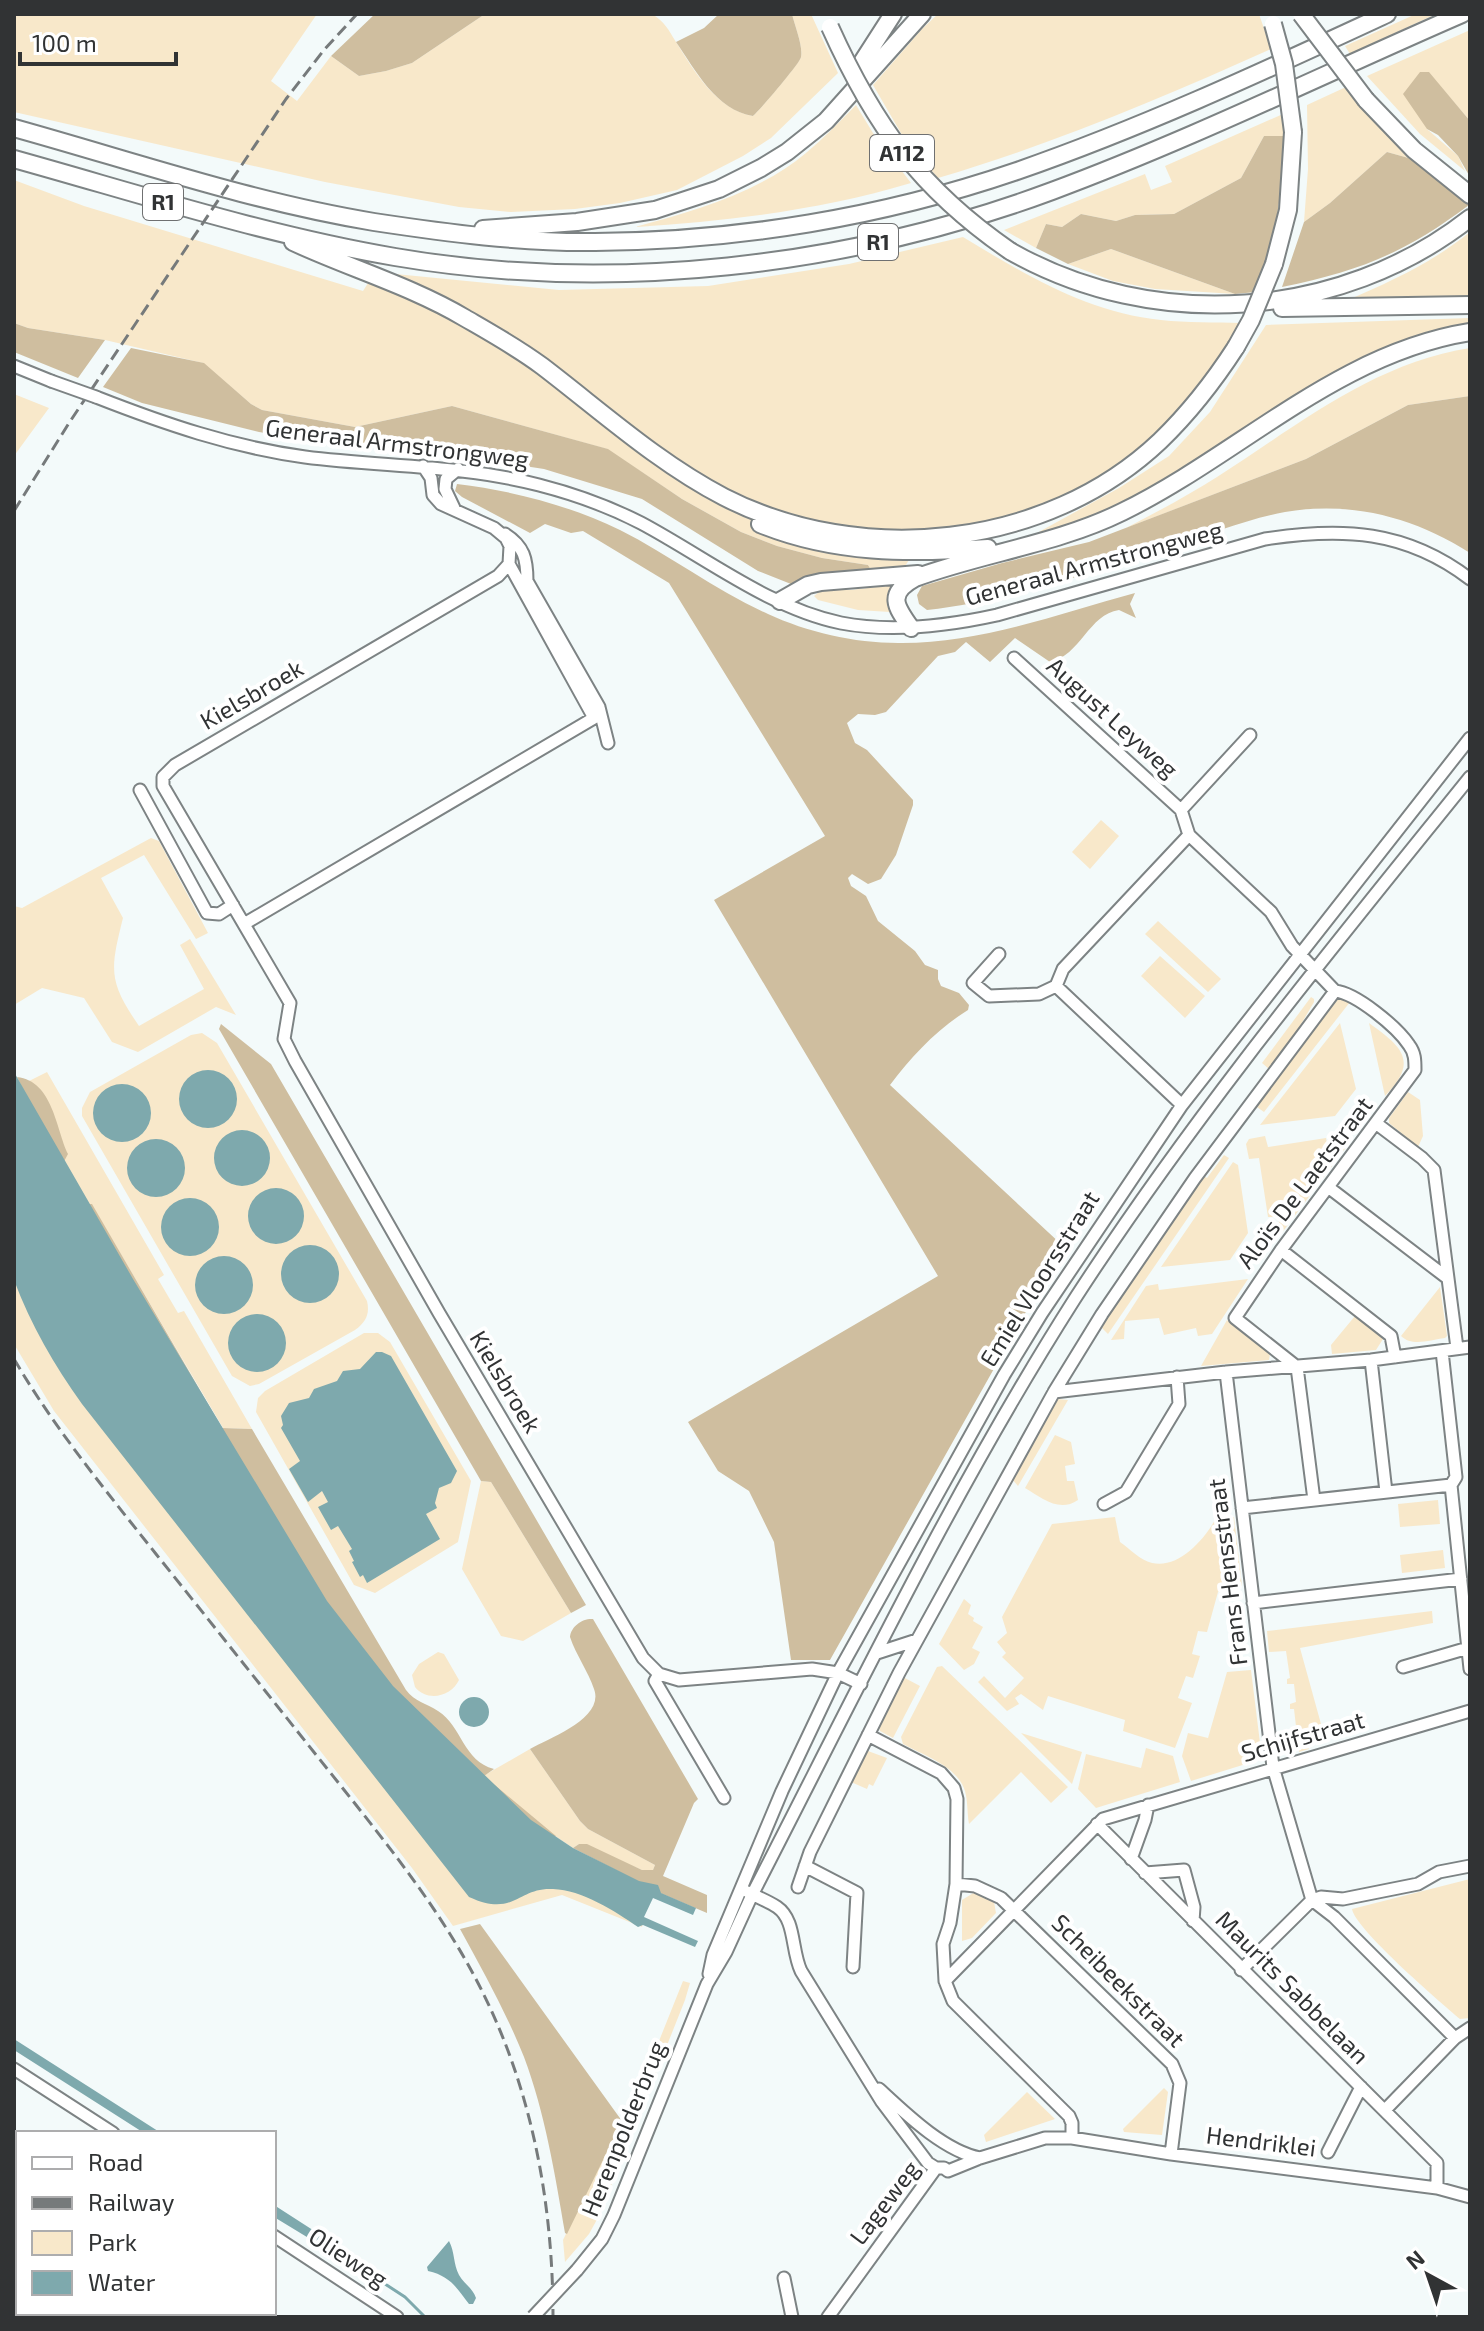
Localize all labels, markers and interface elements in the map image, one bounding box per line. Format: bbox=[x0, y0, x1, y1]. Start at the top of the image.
scale bar bbox=[20, 16, 176, 66]
text: 100 m bbox=[32, 28, 97, 57]
road number: A112 bbox=[870, 135, 934, 171]
road number: R1 bbox=[143, 184, 183, 220]
road number: R1 bbox=[858, 224, 898, 260]
street label: Generaal Armstrongweg bbox=[264, 412, 531, 473]
street label: Generaal Armstrongweg bbox=[962, 514, 1225, 611]
street label: August Leyweg bbox=[1042, 651, 1184, 783]
street label: Kielsbroek bbox=[195, 653, 308, 735]
street label: Aloïs De Laetstraat bbox=[1230, 1091, 1378, 1274]
street label: Emiel Vloorsstraat bbox=[973, 1185, 1105, 1371]
street label: Kielsbroek bbox=[464, 1325, 548, 1438]
street label: Frans Hensstraat bbox=[1201, 1477, 1252, 1667]
street label: Schijfstraat bbox=[1238, 1704, 1367, 1767]
street label: Maurits Sabbelaan bbox=[1211, 1904, 1376, 2069]
street label: Scheibeekstraat bbox=[1047, 1907, 1192, 2052]
street label: Herenpolderbrug bbox=[574, 2037, 671, 2220]
street label: Hendriklei bbox=[1205, 2119, 1318, 2162]
legend bbox=[16, 2131, 276, 2315]
text: Road bbox=[88, 2147, 143, 2176]
street label: Lageweg bbox=[843, 2154, 925, 2250]
text: Railway bbox=[88, 2187, 175, 2216]
street label: Olieweg bbox=[304, 2221, 394, 2293]
text: Park bbox=[88, 2227, 137, 2256]
north arrow bbox=[1388, 2235, 1468, 2315]
text: N bbox=[1400, 2244, 1429, 2274]
text: Water bbox=[88, 2267, 156, 2296]

